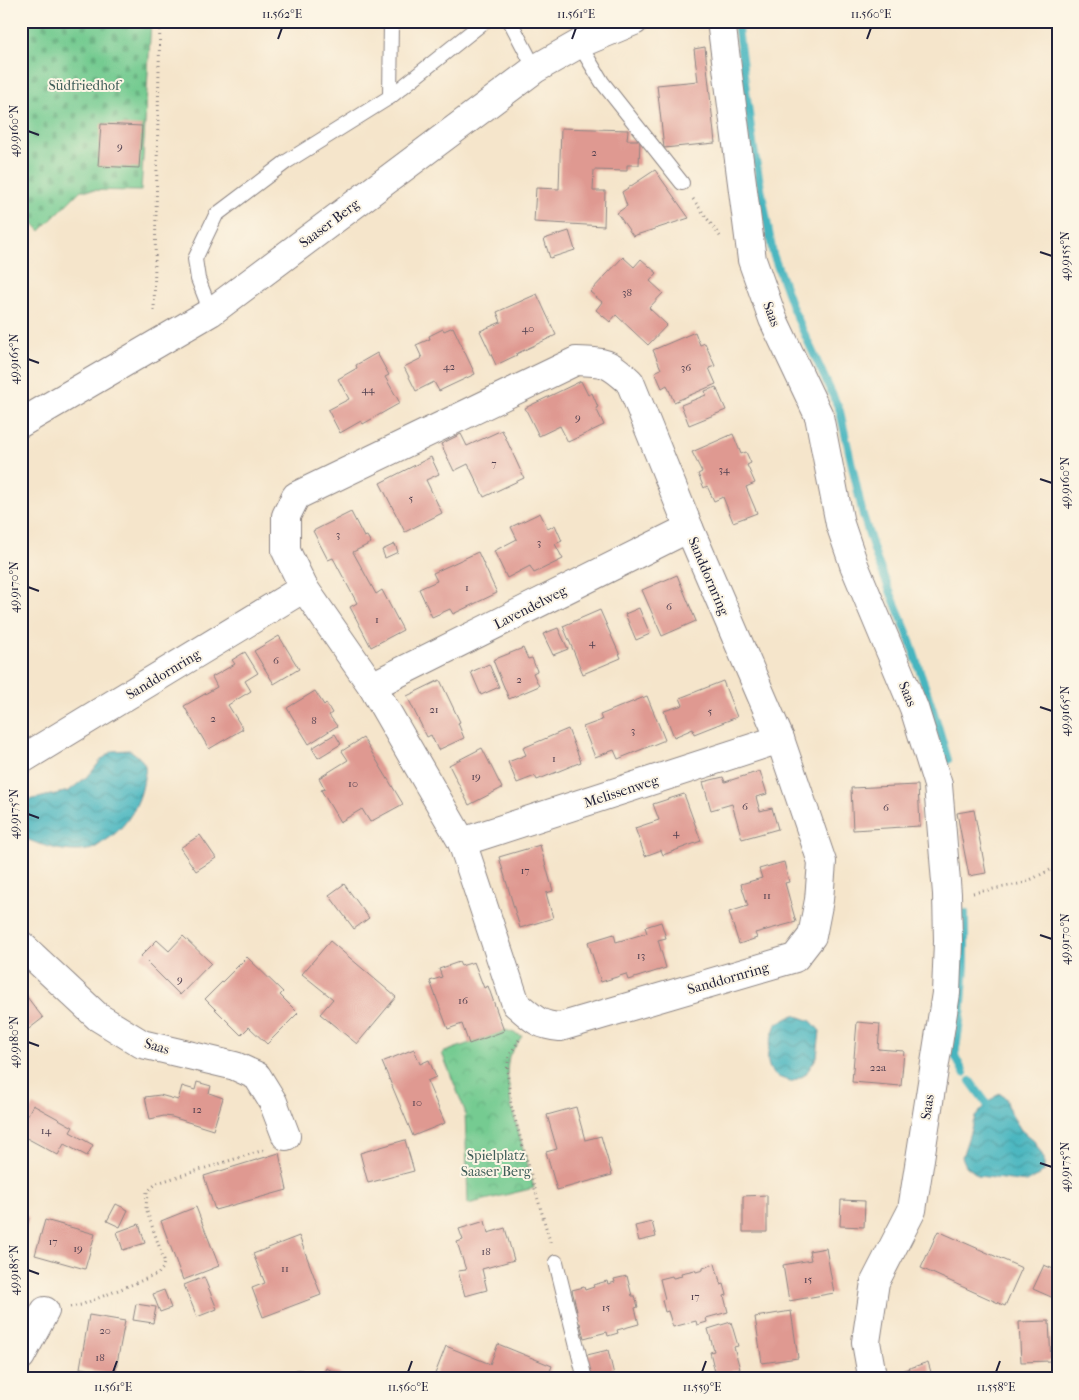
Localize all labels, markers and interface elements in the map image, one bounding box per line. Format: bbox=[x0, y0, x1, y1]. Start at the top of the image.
text: 11.562°E bbox=[262, 7, 302, 21]
text: 11.561°E bbox=[557, 7, 595, 21]
text: 11.560°E bbox=[851, 7, 891, 21]
park label: Südfriedhof bbox=[48, 77, 123, 94]
text: 49.9160°N bbox=[7, 105, 21, 157]
house number: 9 bbox=[117, 140, 123, 153]
house number: 2 bbox=[591, 146, 597, 159]
street label: Saaser Berg bbox=[296, 195, 363, 251]
text: 49.9155°N bbox=[1058, 231, 1072, 281]
house number: 38 bbox=[622, 286, 632, 299]
street label: Saas bbox=[759, 299, 784, 329]
house number: 40 bbox=[522, 322, 534, 335]
text: 49.9165°N bbox=[7, 333, 21, 385]
house number: 42 bbox=[443, 360, 455, 373]
house number: 36 bbox=[681, 361, 691, 374]
house number: 44 bbox=[361, 383, 375, 396]
house number: 9 bbox=[575, 411, 581, 424]
house number: 7 bbox=[491, 457, 497, 470]
text: 49.9160°N bbox=[1058, 457, 1072, 509]
house number: 34 bbox=[718, 463, 730, 476]
house number: 5 bbox=[409, 492, 414, 505]
house number: 3 bbox=[336, 528, 340, 541]
street label: Sanddornring bbox=[684, 534, 733, 619]
house number: 3 bbox=[537, 536, 541, 549]
text: 49.9170°N bbox=[7, 561, 21, 613]
house number: 1 bbox=[465, 581, 469, 594]
street label: Lavendelweg bbox=[491, 582, 570, 633]
house number: 6 bbox=[666, 600, 672, 613]
house number: 1 bbox=[375, 613, 379, 626]
house number: 4 bbox=[589, 636, 596, 649]
street label: Sanddornring bbox=[123, 645, 204, 703]
house number: 6 bbox=[273, 654, 279, 667]
house number: 2 bbox=[516, 673, 522, 686]
street label: Saas bbox=[895, 679, 920, 709]
text: 49.9165°N bbox=[1058, 685, 1072, 737]
house number: 21 bbox=[429, 703, 439, 716]
house number: 5 bbox=[708, 705, 713, 718]
house number: 2 bbox=[210, 712, 216, 725]
house number: 8 bbox=[311, 714, 317, 727]
house number: 3 bbox=[631, 724, 635, 737]
house number: 1 bbox=[552, 752, 556, 765]
house number: 19 bbox=[471, 770, 481, 783]
street label: Melissenweg bbox=[582, 771, 661, 811]
house number: 10 bbox=[348, 777, 358, 790]
text: 49.9175°N bbox=[7, 789, 21, 839]
house number: 6 bbox=[742, 800, 748, 813]
house number: 6 bbox=[883, 801, 889, 814]
house number: 4 bbox=[673, 826, 680, 839]
house number: 17 bbox=[520, 864, 530, 877]
house number: 11 bbox=[763, 889, 771, 902]
text: 49.9170°N bbox=[1058, 913, 1072, 965]
house number: 13 bbox=[637, 949, 645, 962]
street label: Sanddornring bbox=[686, 959, 771, 998]
house number: 9 bbox=[177, 973, 183, 986]
house number: 16 bbox=[458, 994, 468, 1007]
text: 49.9180°N bbox=[7, 1016, 21, 1068]
street label: Saas bbox=[142, 1035, 171, 1058]
house number: 22a bbox=[870, 1061, 887, 1074]
street label: Saas bbox=[917, 1093, 938, 1121]
house number: 10 bbox=[412, 1096, 422, 1109]
house number: 12 bbox=[192, 1103, 202, 1116]
house number: 14 bbox=[41, 1124, 52, 1137]
text: 49.9175°N bbox=[1058, 1142, 1072, 1192]
park label: Spielplatz Saaser Berg bbox=[461, 1147, 532, 1180]
house number: 17 bbox=[48, 1235, 58, 1248]
house number: 19 bbox=[73, 1242, 83, 1255]
text: 49.9185°N bbox=[7, 1245, 21, 1295]
house number: 18 bbox=[481, 1245, 491, 1258]
house number: 11 bbox=[281, 1262, 289, 1275]
house number: 15 bbox=[804, 1273, 813, 1286]
house number: 17 bbox=[690, 1290, 700, 1303]
house number: 15 bbox=[602, 1301, 611, 1314]
house number: 20 bbox=[99, 1324, 111, 1337]
house number: 18 bbox=[95, 1351, 105, 1364]
text: 11.561°E bbox=[94, 1380, 132, 1394]
text: 11.560°E bbox=[388, 1380, 428, 1394]
text: 11.559°E bbox=[683, 1380, 721, 1394]
text: 11.558°E bbox=[977, 1380, 1015, 1394]

